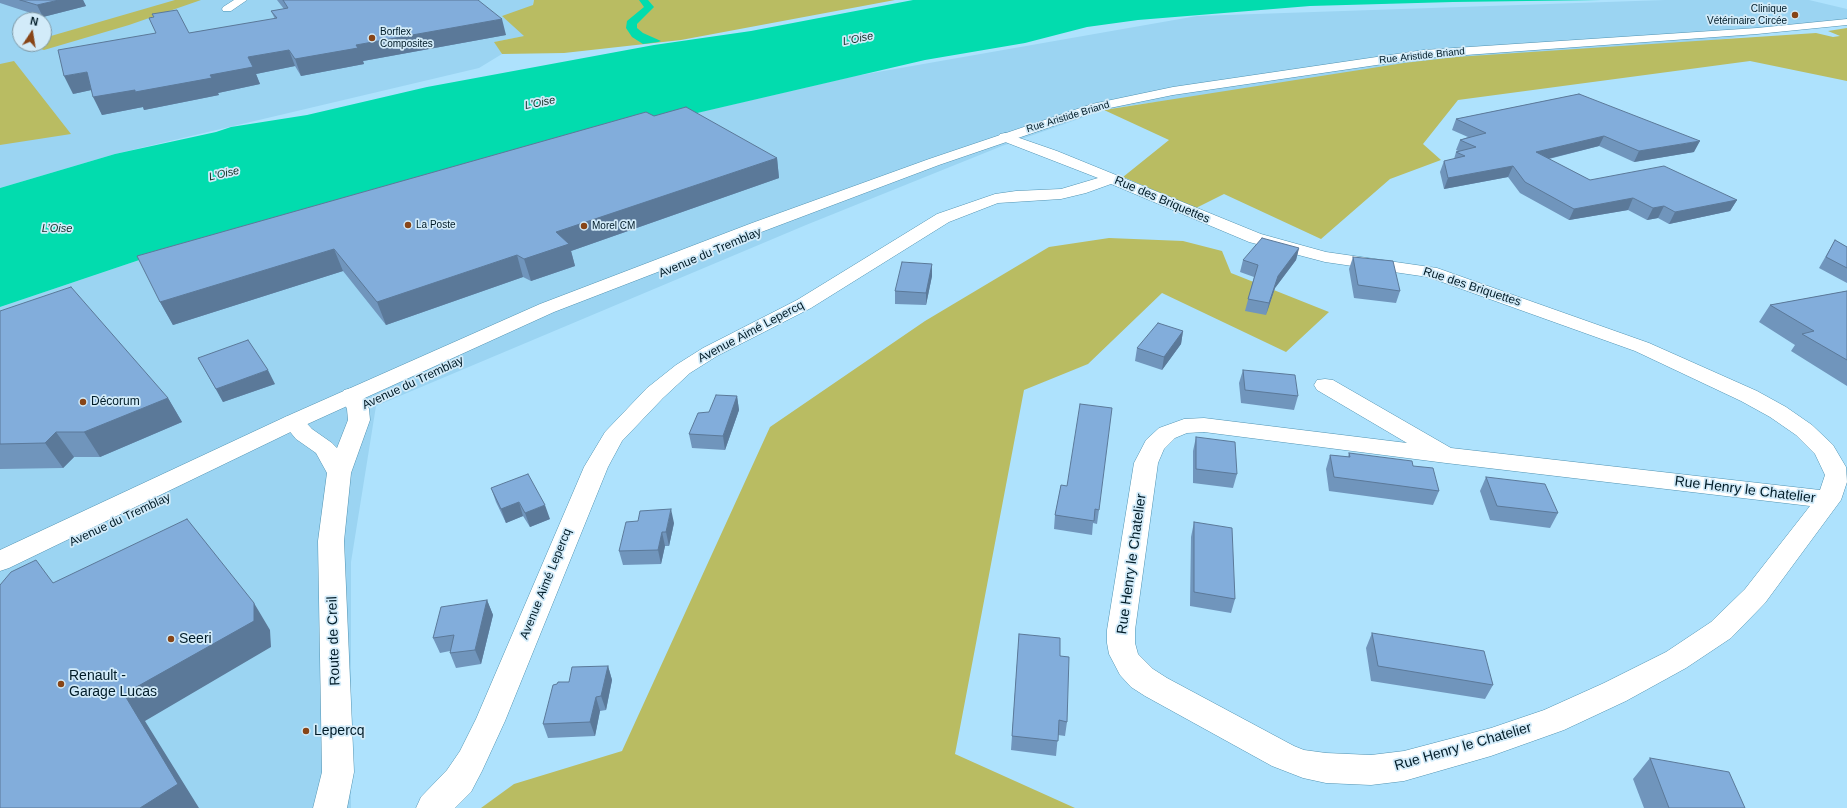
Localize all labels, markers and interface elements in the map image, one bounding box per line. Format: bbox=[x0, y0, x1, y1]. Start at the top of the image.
place label: Clinique Vétérinaire Circée bbox=[1707, 3, 1787, 26]
marker: Clinique Vétérinaire Circée bbox=[1790, 10, 1800, 20]
north arrow bbox=[12, 12, 52, 52]
text: N bbox=[29, 15, 39, 28]
place label: Borflex Composites bbox=[380, 26, 433, 50]
water label: L'Oise bbox=[842, 30, 874, 48]
marker: Borflex Composites bbox=[367, 33, 377, 43]
street label: Rue Aristide Briand bbox=[1379, 46, 1465, 66]
water label: L'Oise bbox=[524, 94, 556, 112]
street label: Rue Aristide Briand bbox=[1025, 99, 1111, 135]
water label: L'Oise bbox=[207, 164, 241, 184]
street label: Rue des Briquettes bbox=[1112, 173, 1212, 227]
place label: La Poste bbox=[416, 219, 455, 231]
marker: La Poste bbox=[403, 220, 413, 230]
place label: Morel CM bbox=[592, 220, 635, 232]
marker: Morel CM bbox=[579, 221, 589, 231]
water label: L’Oise bbox=[42, 222, 72, 236]
street label: Avenue du Tremblay bbox=[657, 225, 763, 281]
street label: Rue des Briquettes bbox=[1421, 264, 1523, 310]
street label: Avenue Aimé Lepercq bbox=[696, 298, 806, 366]
street label: Avenue du Tremblay bbox=[360, 353, 466, 413]
place label: Décorum bbox=[91, 395, 140, 409]
marker: Décorum bbox=[78, 397, 88, 407]
street label: Rue Henry le Chatelier bbox=[1674, 473, 1816, 507]
street label: Avenue du Tremblay bbox=[67, 490, 173, 550]
street label: Rue Henry le Chatelier bbox=[1114, 493, 1150, 635]
street label: Avenue Aimé Lepercq bbox=[517, 527, 575, 641]
street label: Route de Creil bbox=[324, 596, 344, 686]
place label: Seeri bbox=[179, 631, 212, 647]
marker: Seeri bbox=[166, 634, 176, 644]
place label: Renault - Garage Lucas bbox=[69, 668, 157, 700]
marker: Renault - Garage Lucas bbox=[56, 679, 66, 689]
street label: Rue Henry le Chatelier bbox=[1393, 719, 1533, 775]
place label: Lepercq bbox=[314, 723, 365, 739]
marker: Lepercq bbox=[301, 726, 311, 736]

